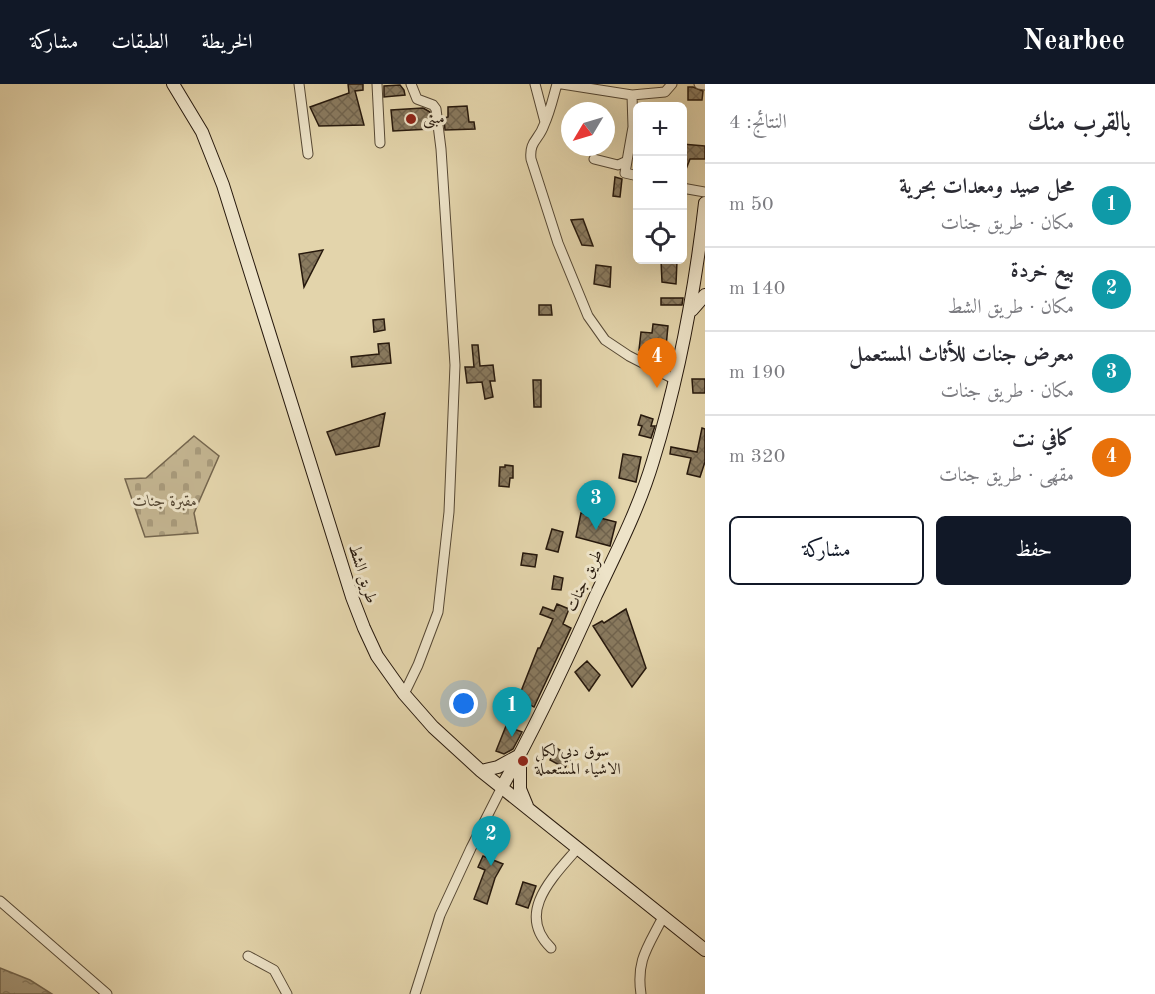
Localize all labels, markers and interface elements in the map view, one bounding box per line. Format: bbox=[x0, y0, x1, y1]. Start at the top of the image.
text: Nearbee bbox=[1023, 28, 1125, 56]
text: مشاركة bbox=[30, 32, 78, 53]
text: الطبقات bbox=[111, 32, 168, 53]
text: الخريطة bbox=[201, 32, 253, 53]
north arrow bbox=[561, 102, 615, 156]
map controls bbox=[633, 102, 687, 264]
button: + bbox=[633, 102, 687, 156]
text: بالقرب منك bbox=[1028, 110, 1131, 136]
place label: مبنى bbox=[423, 111, 445, 129]
marker: مبنى bbox=[404, 112, 418, 126]
text: النتائج: 4 bbox=[729, 113, 787, 133]
button: − bbox=[633, 156, 687, 210]
text: محل صيد ومعدات بحرية bbox=[899, 176, 1074, 198]
text: 50 m bbox=[729, 195, 774, 215]
text: 1 bbox=[1106, 195, 1117, 215]
button: locate bbox=[633, 210, 687, 264]
text: مكان · طريق جنات bbox=[940, 214, 1074, 234]
text: بيع خردة bbox=[1011, 260, 1074, 282]
text: 140 m bbox=[729, 279, 785, 299]
text: 2 bbox=[1106, 279, 1117, 299]
text: مكان · طريق الشط bbox=[947, 298, 1074, 318]
pin: 4 bbox=[638, 338, 676, 388]
text: معرض جنات للأثاث المستعمل bbox=[849, 344, 1074, 366]
text: 190 m bbox=[729, 363, 785, 383]
text: 3 bbox=[1106, 363, 1117, 383]
text: مكان · طريق جنات bbox=[940, 382, 1074, 402]
text: كافي نت bbox=[1012, 428, 1074, 450]
text: 320 m bbox=[729, 447, 785, 467]
text: 4 bbox=[1106, 447, 1117, 467]
text: مقهى · طريق جنات bbox=[939, 466, 1074, 486]
pin: 3 bbox=[576, 480, 616, 530]
park label: مقبرة جنات bbox=[133, 494, 197, 511]
button: مشاركة bbox=[729, 516, 924, 585]
button: حفظ bbox=[936, 516, 1131, 585]
street label: طريق الشط bbox=[344, 542, 380, 606]
street label: طريق جنات bbox=[564, 547, 607, 615]
pin: 1 bbox=[492, 688, 532, 737]
your location bbox=[449, 689, 478, 718]
place label: سوق دبي لكل الاشياء المستعملة bbox=[534, 742, 621, 778]
marker: سوق دبي لكل الاشياء المستعملة bbox=[516, 754, 530, 768]
pin: 2 bbox=[472, 816, 510, 866]

